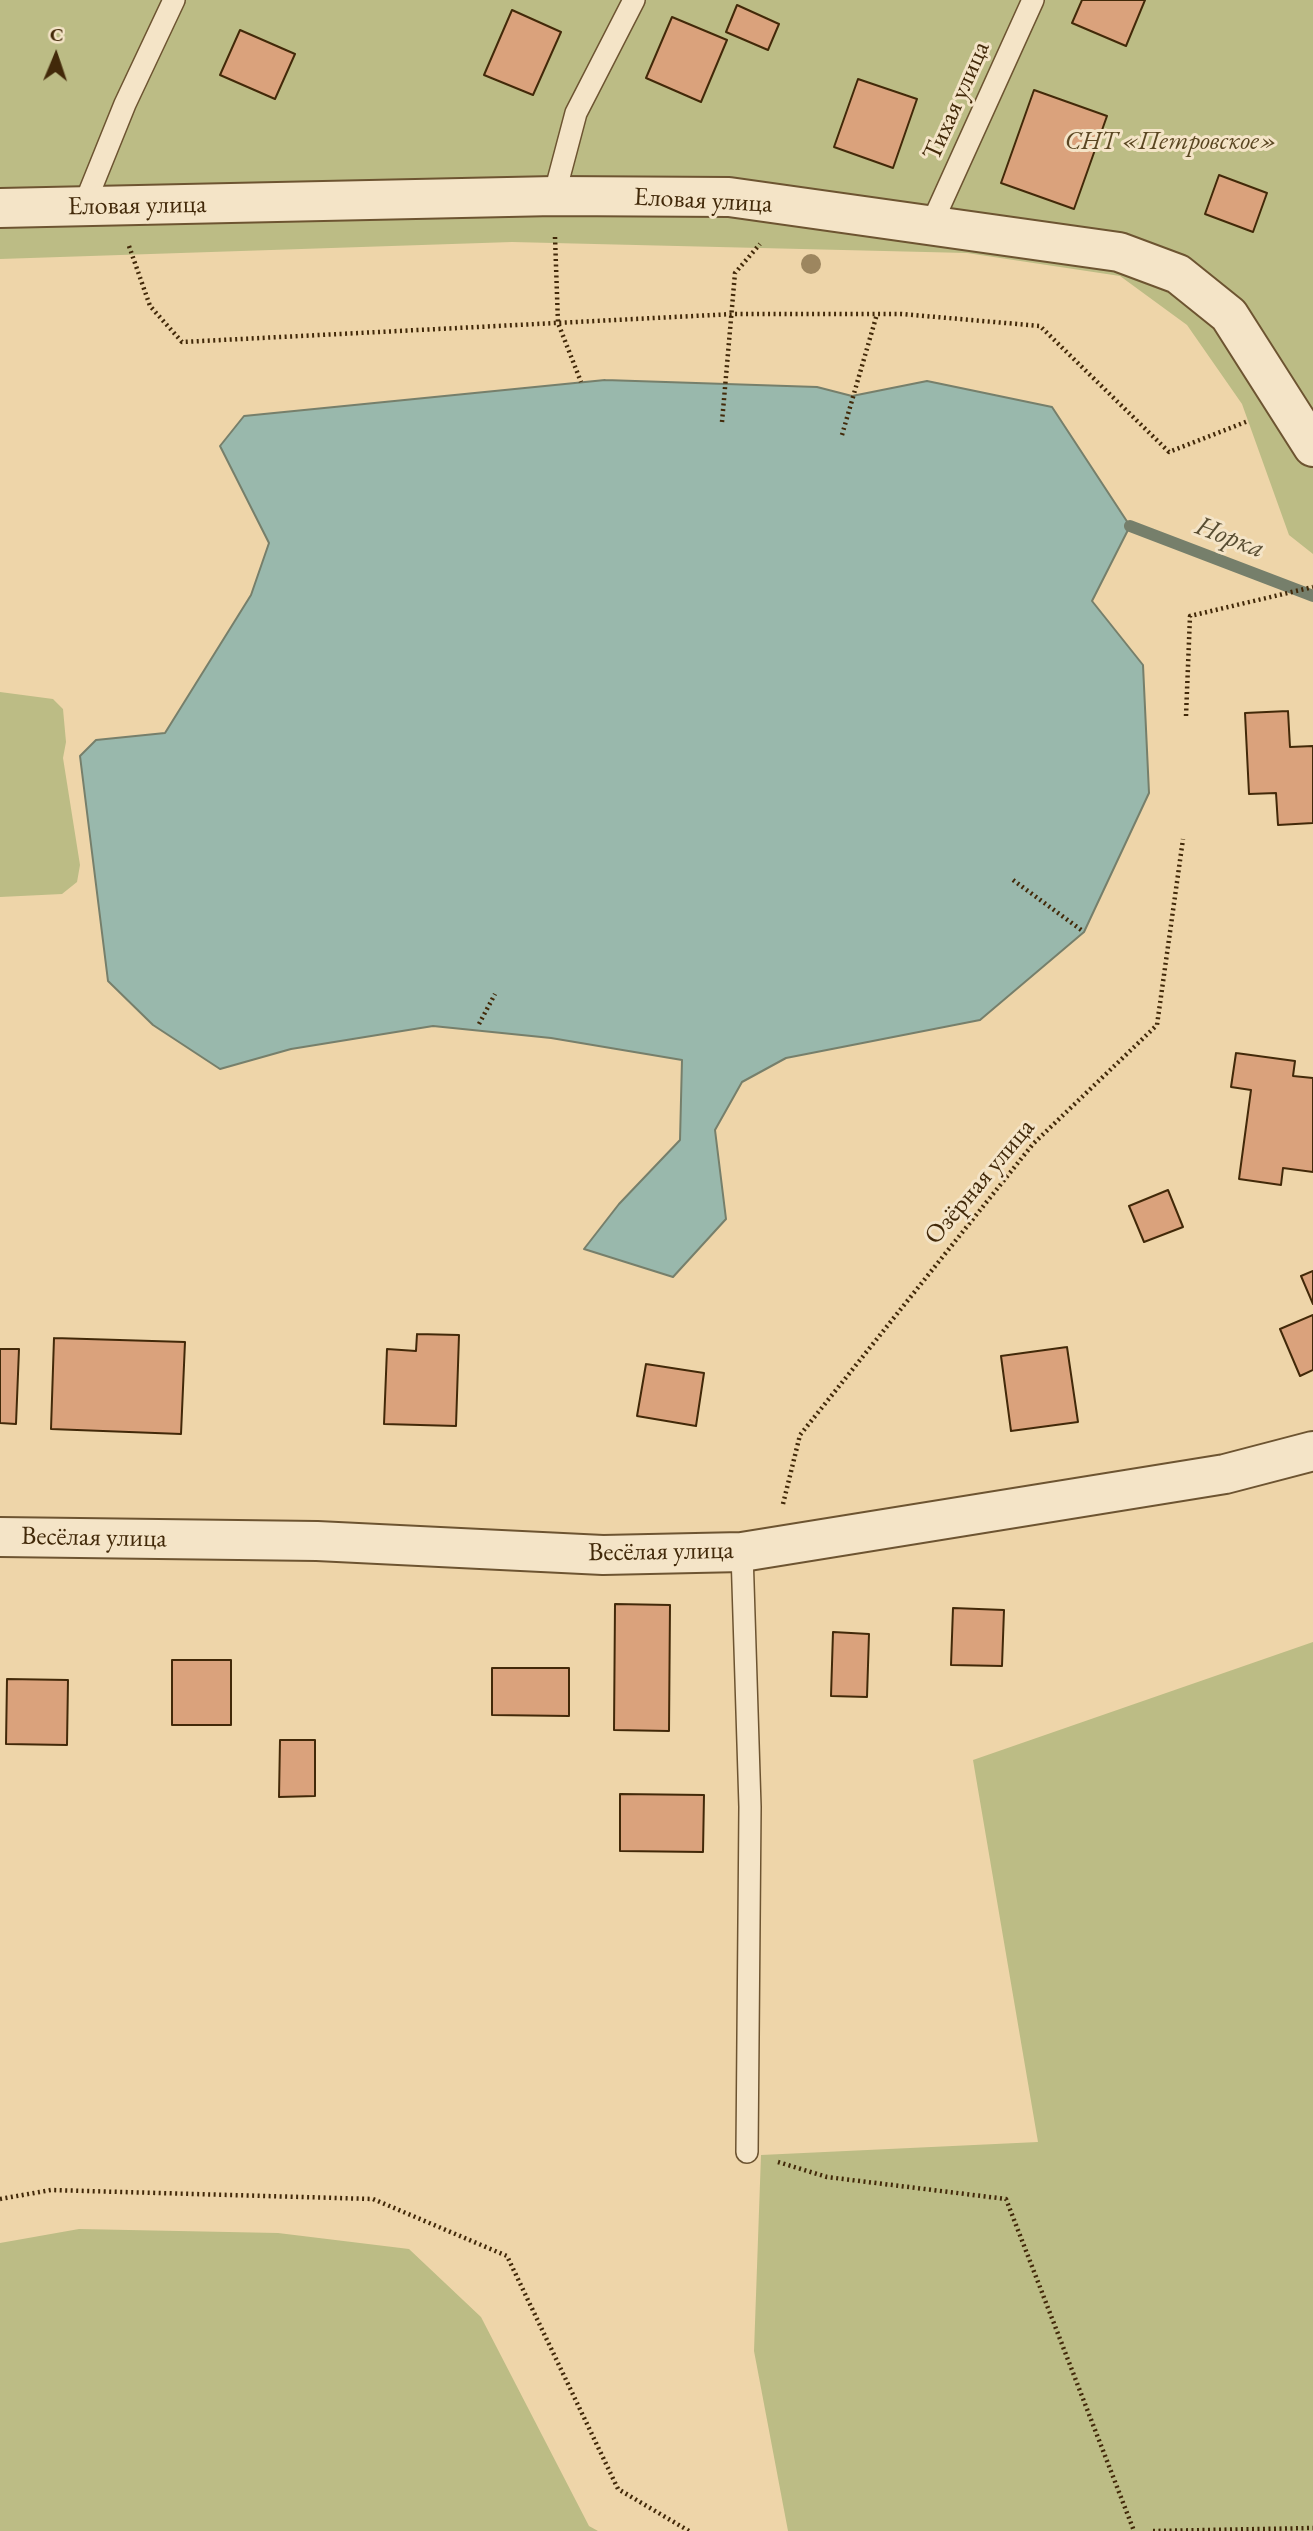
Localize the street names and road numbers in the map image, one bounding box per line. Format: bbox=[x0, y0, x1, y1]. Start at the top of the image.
street label: Тихая улица bbox=[917, 37, 997, 165]
street label: Еловая улица bbox=[633, 182, 773, 220]
street label: Еловая улица bbox=[67, 189, 207, 223]
street label: Озёрная улица bbox=[918, 1113, 1042, 1251]
street label: Весёлая улица bbox=[21, 1521, 167, 1555]
street label: Весёлая улица bbox=[588, 1535, 734, 1569]

